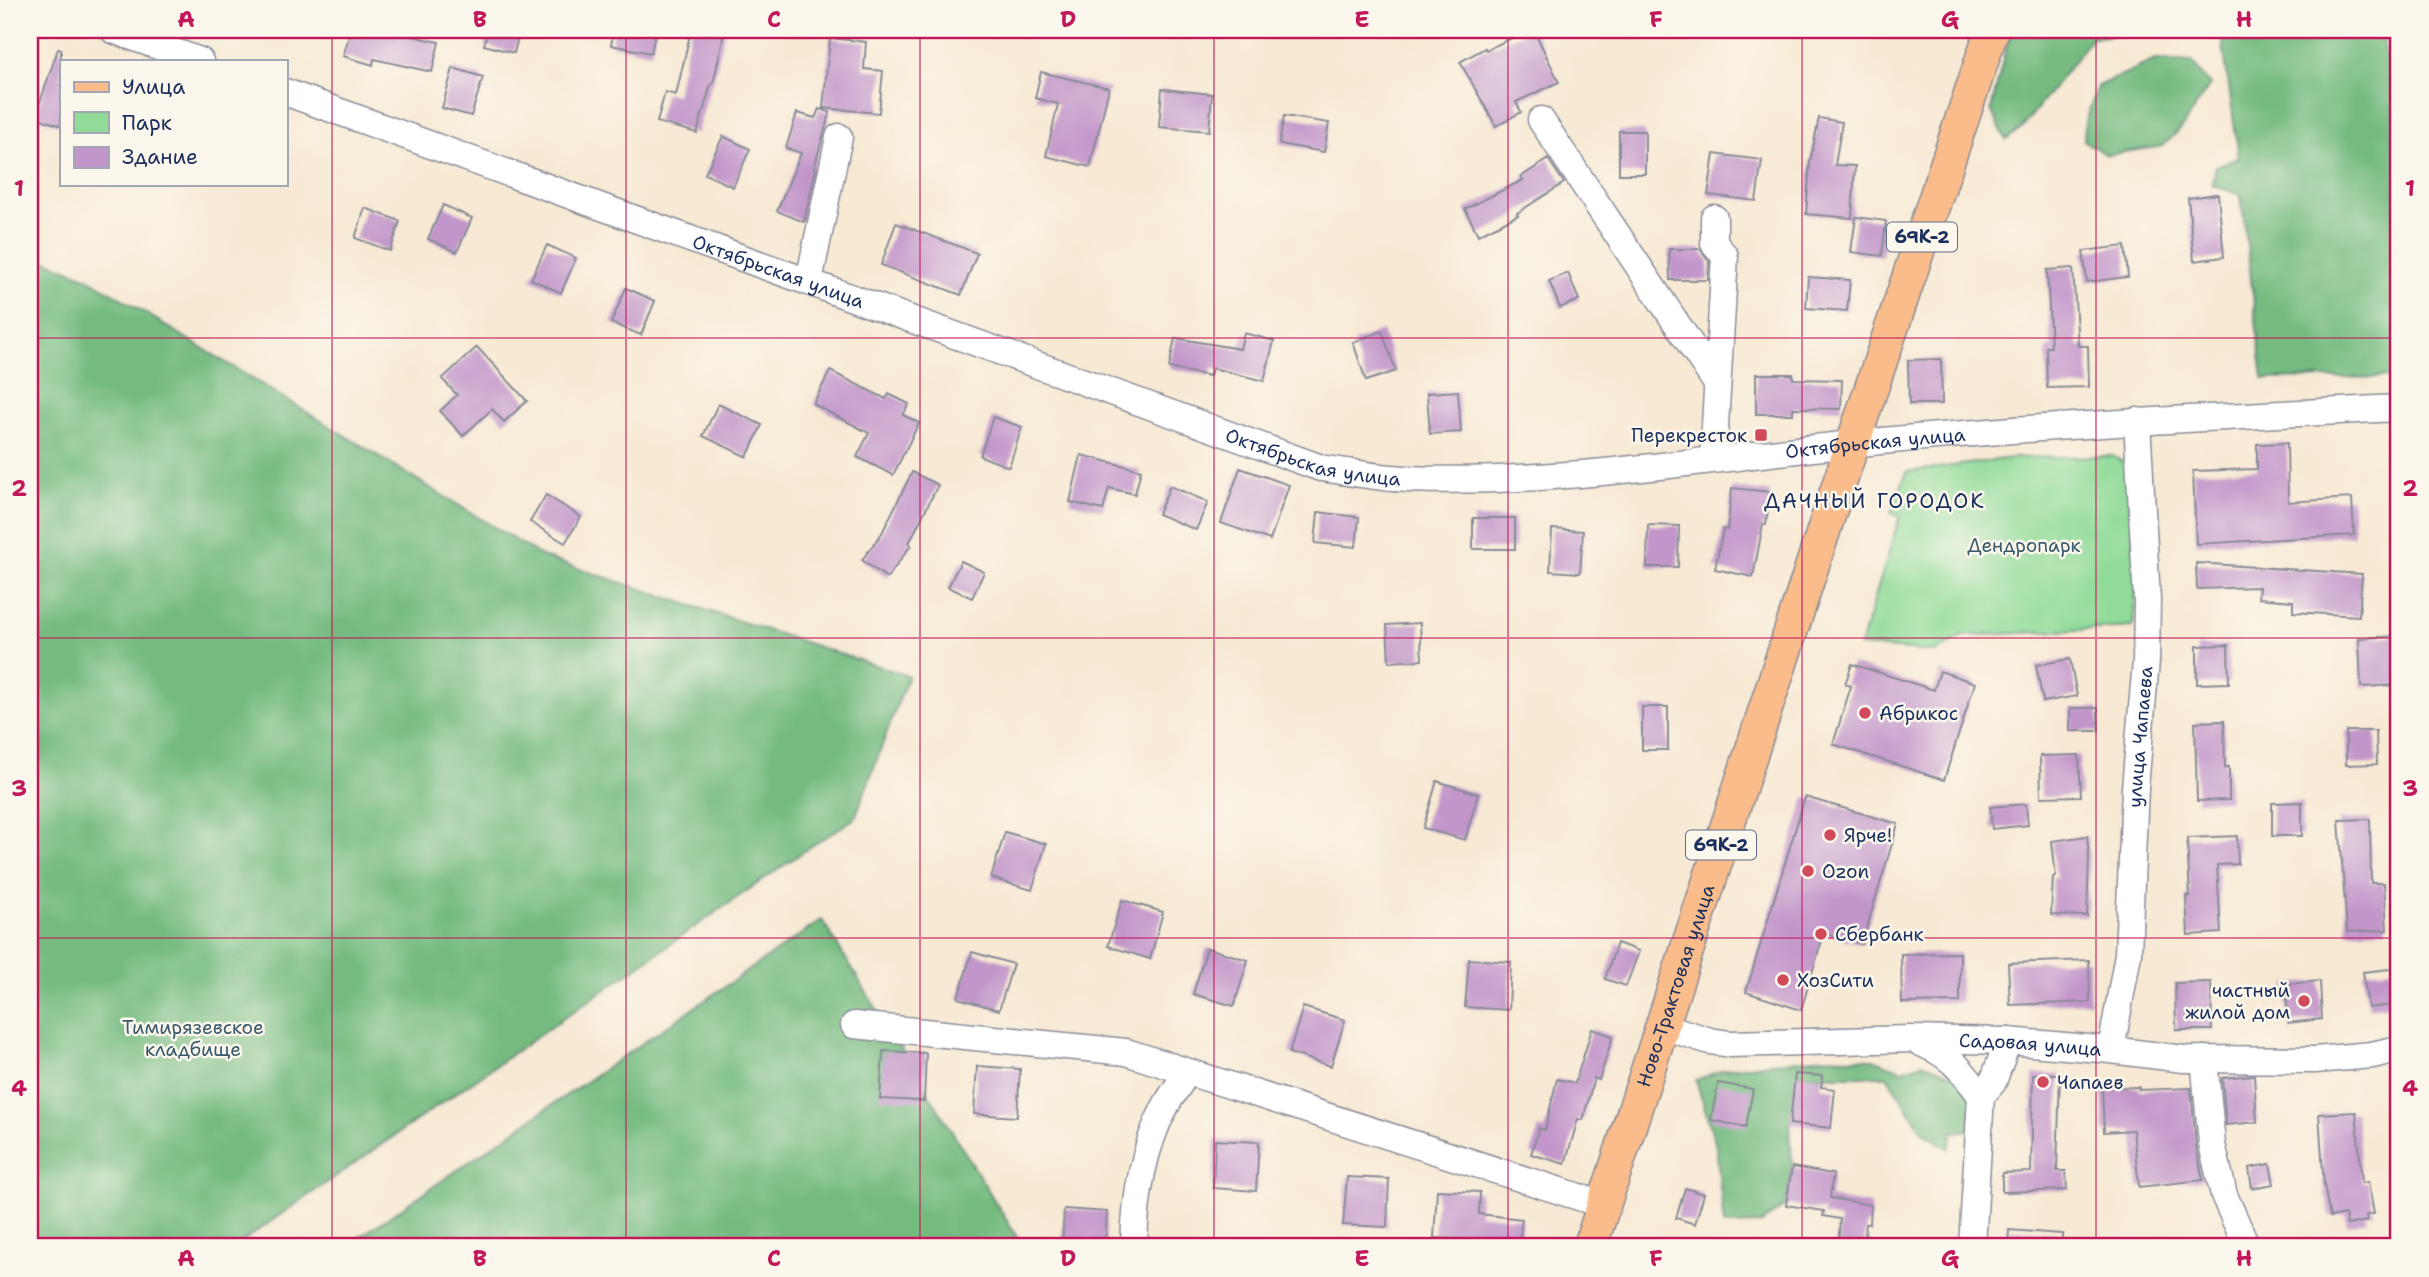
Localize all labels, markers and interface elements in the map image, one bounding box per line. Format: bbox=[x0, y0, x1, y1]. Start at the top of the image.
text: A bbox=[177, 4, 195, 34]
text: B bbox=[473, 4, 487, 34]
text: C bbox=[767, 4, 781, 34]
text: D bbox=[1060, 4, 1076, 34]
text: E bbox=[1354, 4, 1370, 34]
text: F bbox=[1649, 4, 1663, 34]
text: G bbox=[1941, 4, 1960, 34]
text: H bbox=[2236, 4, 2252, 34]
legend bbox=[60, 60, 287, 186]
text: Улица bbox=[122, 73, 185, 101]
text: Парк bbox=[122, 109, 172, 137]
text: Здание bbox=[122, 143, 198, 171]
text: 1 bbox=[14, 173, 24, 203]
text: 1 bbox=[2405, 173, 2415, 203]
road number: 69К-2 bbox=[1887, 222, 1957, 251]
street label: Октябрьская улица bbox=[689, 229, 868, 314]
street label: Октябрьская улица bbox=[1222, 422, 1402, 492]
street label: Октябрьская улица bbox=[1784, 422, 1967, 464]
place label: Перекресток bbox=[1631, 423, 1747, 448]
marker: Перекресток bbox=[1753, 427, 1769, 443]
text: 2 bbox=[11, 473, 27, 503]
text: 2 bbox=[2402, 473, 2418, 503]
district label: ДАЧНЫЙ ГОРОДОК bbox=[1764, 487, 1986, 515]
park label: Дендропарк bbox=[1967, 533, 2081, 558]
street label: улица Чапаева bbox=[2122, 665, 2159, 808]
place label: Абрикос bbox=[1879, 701, 1958, 726]
marker: Абрикос bbox=[1857, 705, 1873, 721]
text: 3 bbox=[11, 773, 27, 803]
text: 3 bbox=[2402, 773, 2418, 803]
place label: Ярче! bbox=[1844, 823, 1892, 848]
marker: Ярче! bbox=[1822, 827, 1838, 843]
road number: 69К-2 bbox=[1686, 830, 1756, 860]
place label: Ozon bbox=[1822, 859, 1869, 884]
marker: Ozon bbox=[1800, 863, 1816, 879]
street label: Ново-Трактовая улица bbox=[1631, 881, 1721, 1090]
place label: Сбербанк bbox=[1835, 922, 1924, 947]
marker: Сбербанк bbox=[1813, 926, 1829, 942]
place label: ХозСити bbox=[1797, 968, 1874, 993]
marker: ХозСити bbox=[1775, 972, 1791, 988]
place label: частный жилой дом bbox=[2185, 978, 2290, 1025]
marker: частный жилой дом bbox=[2296, 993, 2312, 1009]
park label: Тимирязевское кладбище bbox=[122, 1015, 264, 1062]
street label: Садовая улица bbox=[1959, 1028, 2103, 1062]
place label: Чапаев bbox=[2057, 1070, 2123, 1095]
text: 4 bbox=[11, 1073, 27, 1103]
text: 4 bbox=[2402, 1073, 2418, 1103]
marker: Чапаев bbox=[2035, 1074, 2051, 1090]
text: A bbox=[177, 1243, 195, 1273]
text: B bbox=[473, 1243, 487, 1273]
text: C bbox=[767, 1243, 781, 1273]
text: D bbox=[1060, 1243, 1076, 1273]
text: E bbox=[1354, 1243, 1370, 1273]
text: F bbox=[1649, 1243, 1663, 1273]
text: G bbox=[1941, 1243, 1960, 1273]
text: H bbox=[2236, 1243, 2252, 1273]

